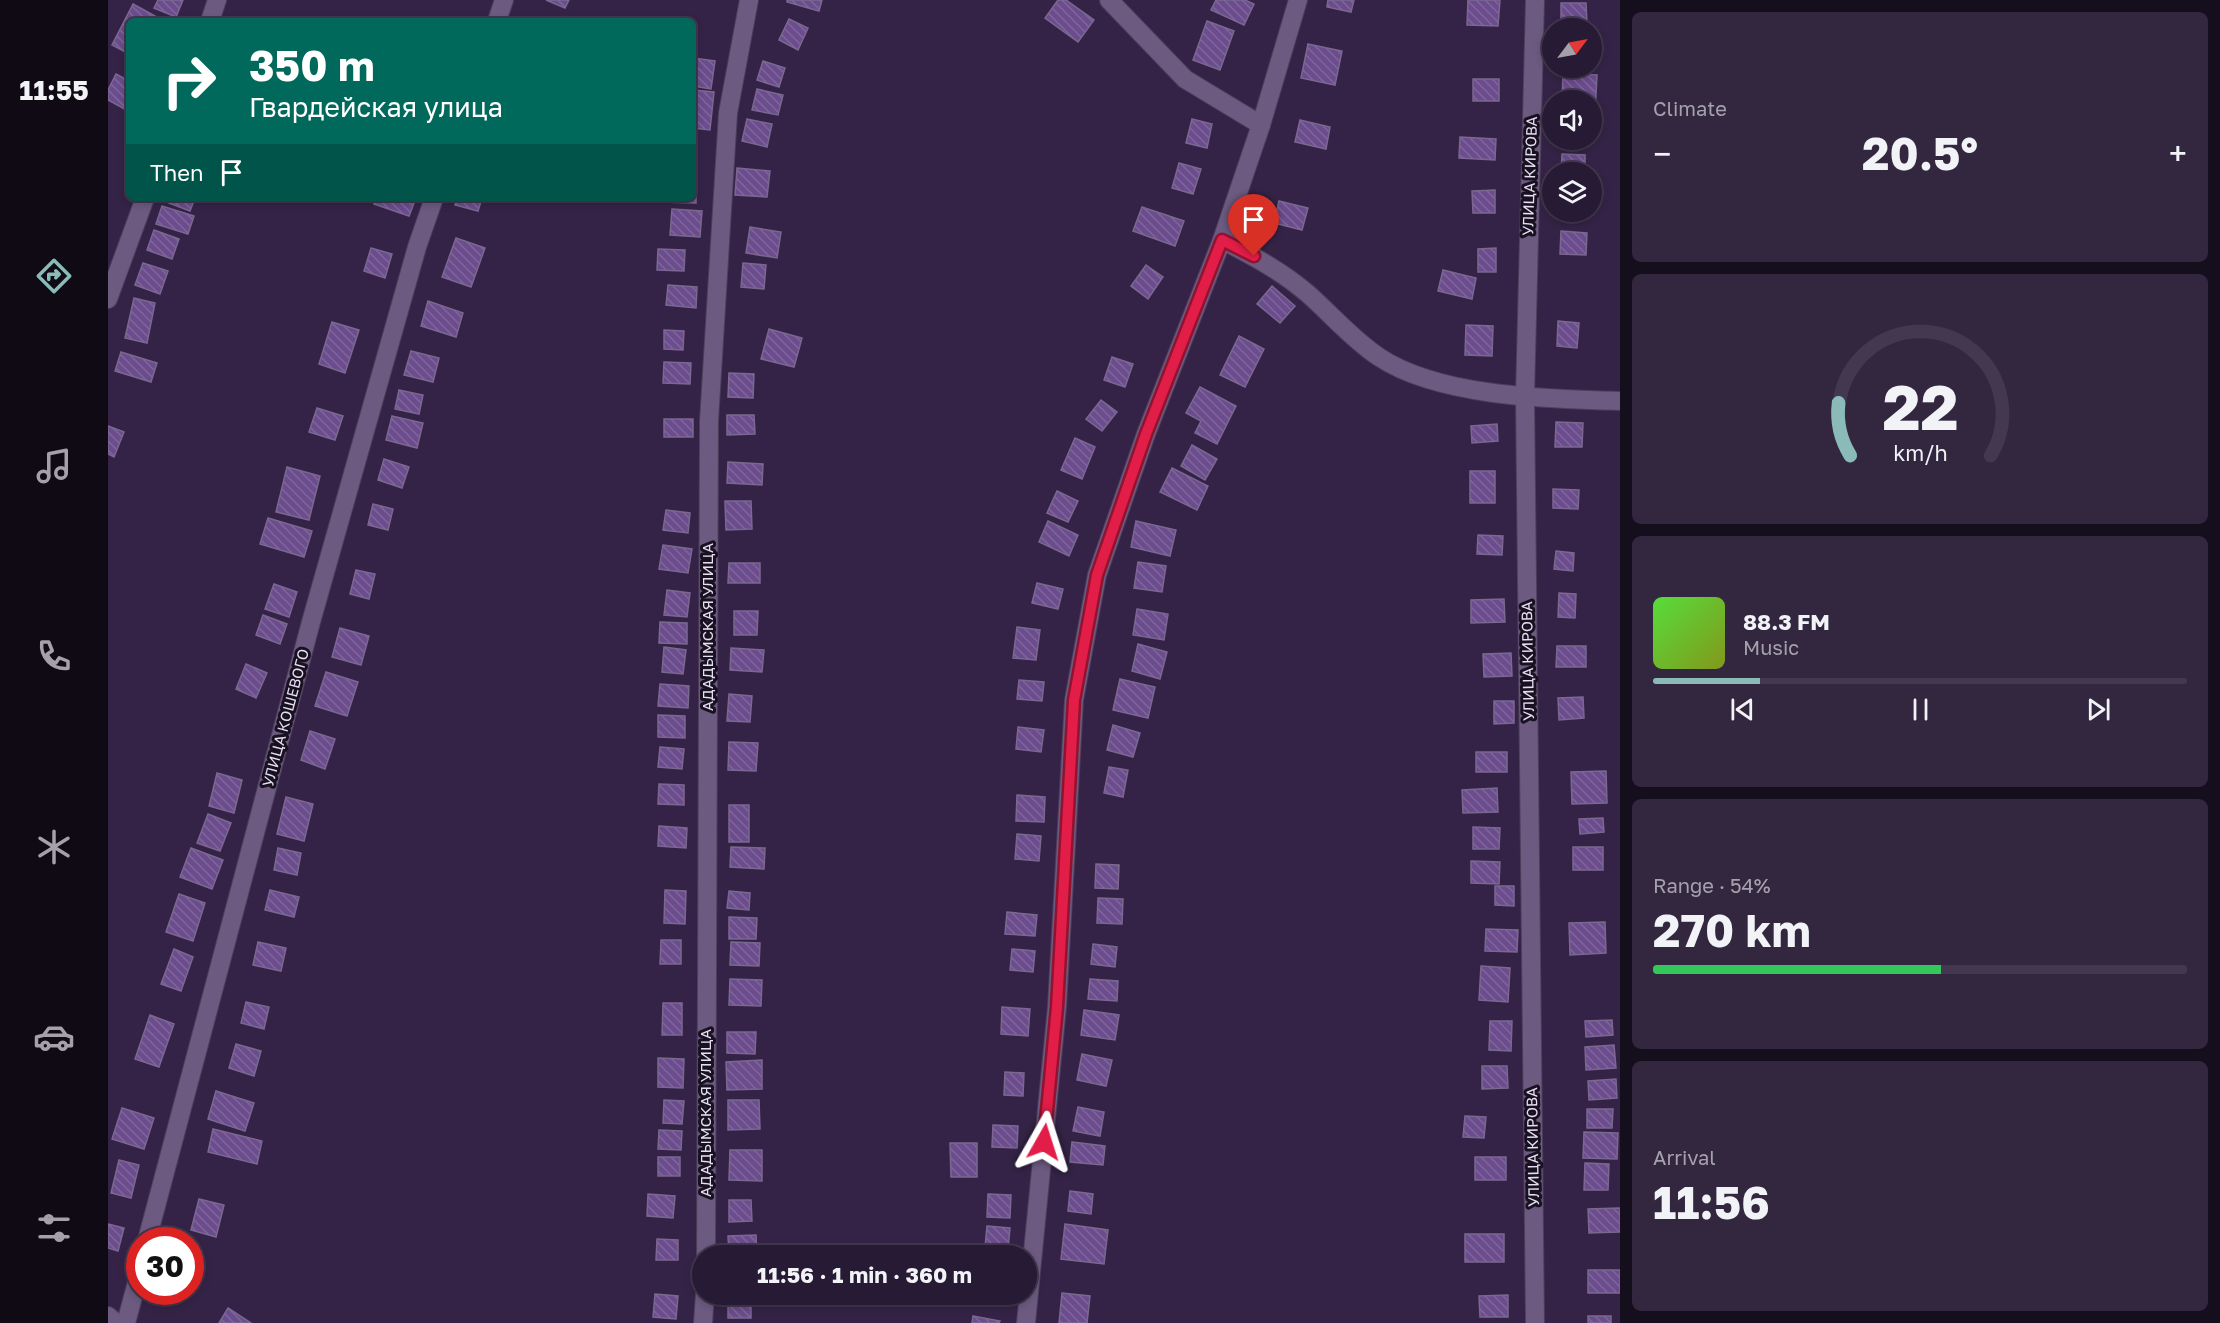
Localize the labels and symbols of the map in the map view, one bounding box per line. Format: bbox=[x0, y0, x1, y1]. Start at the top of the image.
north arrow bbox=[1542, 18, 1602, 78]
street label: УЛИЦА КИРОВА bbox=[1518, 116, 1540, 236]
pin bbox=[1228, 194, 1279, 256]
street label: АДАДЫМСКАЯ УЛИЦА bbox=[698, 543, 716, 711]
street label: УЛИЦА КИРОВА bbox=[1517, 601, 1537, 721]
street label: УЛИЦА КОШЕВОГО bbox=[258, 647, 312, 789]
street label: АДАДЫМСКАЯ УЛИЦА bbox=[696, 1029, 714, 1197]
street label: УЛИЦА КИРОВА bbox=[1522, 1087, 1542, 1207]
position arrow bbox=[1012, 1110, 1076, 1174]
speed limit sign: 30 bbox=[126, 1227, 204, 1305]

